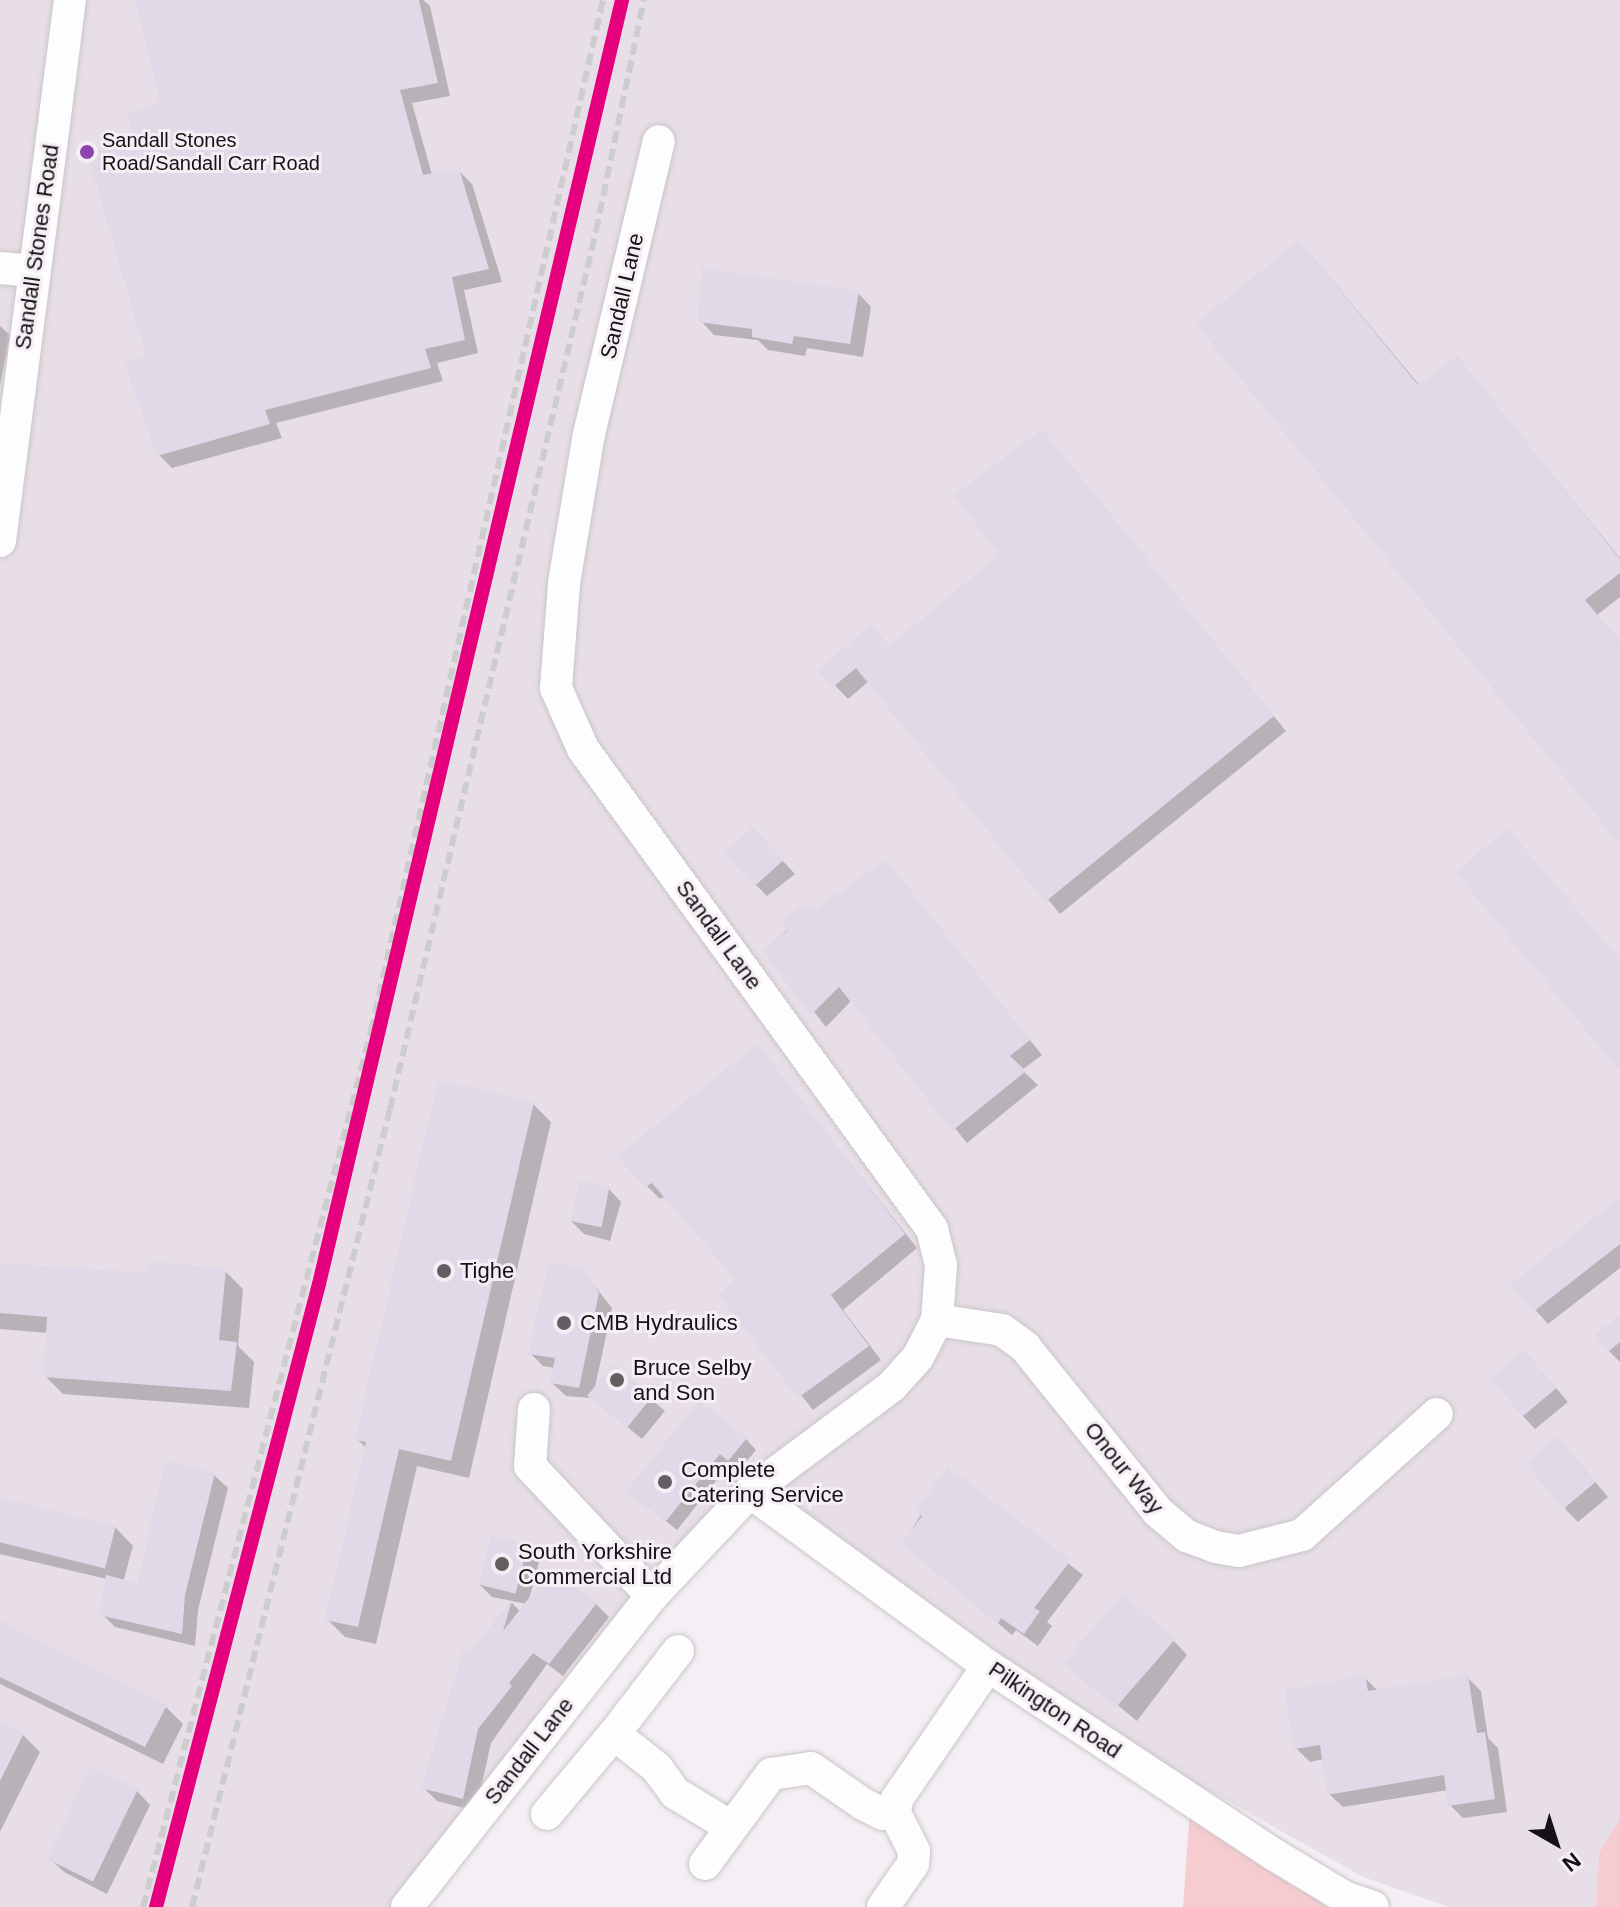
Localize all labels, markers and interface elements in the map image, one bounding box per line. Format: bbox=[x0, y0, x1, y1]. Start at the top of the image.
place label: Sandall Stones Road/Sandall Carr Road bbox=[102, 128, 320, 175]
street label: Sandall Stones Road bbox=[10, 143, 64, 351]
marker: Sandall Stones Road/Sandall Carr Road bbox=[79, 144, 95, 160]
street label: Sandall Lane bbox=[595, 230, 649, 362]
street label: Sandall Lane bbox=[671, 875, 767, 995]
place label: Tighe bbox=[460, 1258, 514, 1284]
marker: Tighe bbox=[435, 1262, 453, 1280]
place label: CMB Hydraulics bbox=[580, 1310, 738, 1336]
marker: CMB Hydraulics bbox=[555, 1314, 573, 1332]
place label: Bruce Selby and Son bbox=[633, 1354, 752, 1406]
marker: Bruce Selby and Son bbox=[608, 1371, 626, 1389]
street label: Onour Way bbox=[1079, 1417, 1169, 1519]
place label: Complete Catering Service bbox=[681, 1456, 844, 1508]
marker: Complete Catering Service bbox=[656, 1473, 674, 1491]
place label: South Yorkshire Commercial Ltd bbox=[518, 1538, 673, 1590]
marker: South Yorkshire Commercial Ltd bbox=[493, 1555, 511, 1573]
street label: Pilkington Road bbox=[984, 1656, 1126, 1764]
street label: Sandall Lane bbox=[479, 1692, 579, 1810]
north arrow bbox=[1516, 1803, 1596, 1883]
text: N bbox=[1557, 1847, 1585, 1877]

